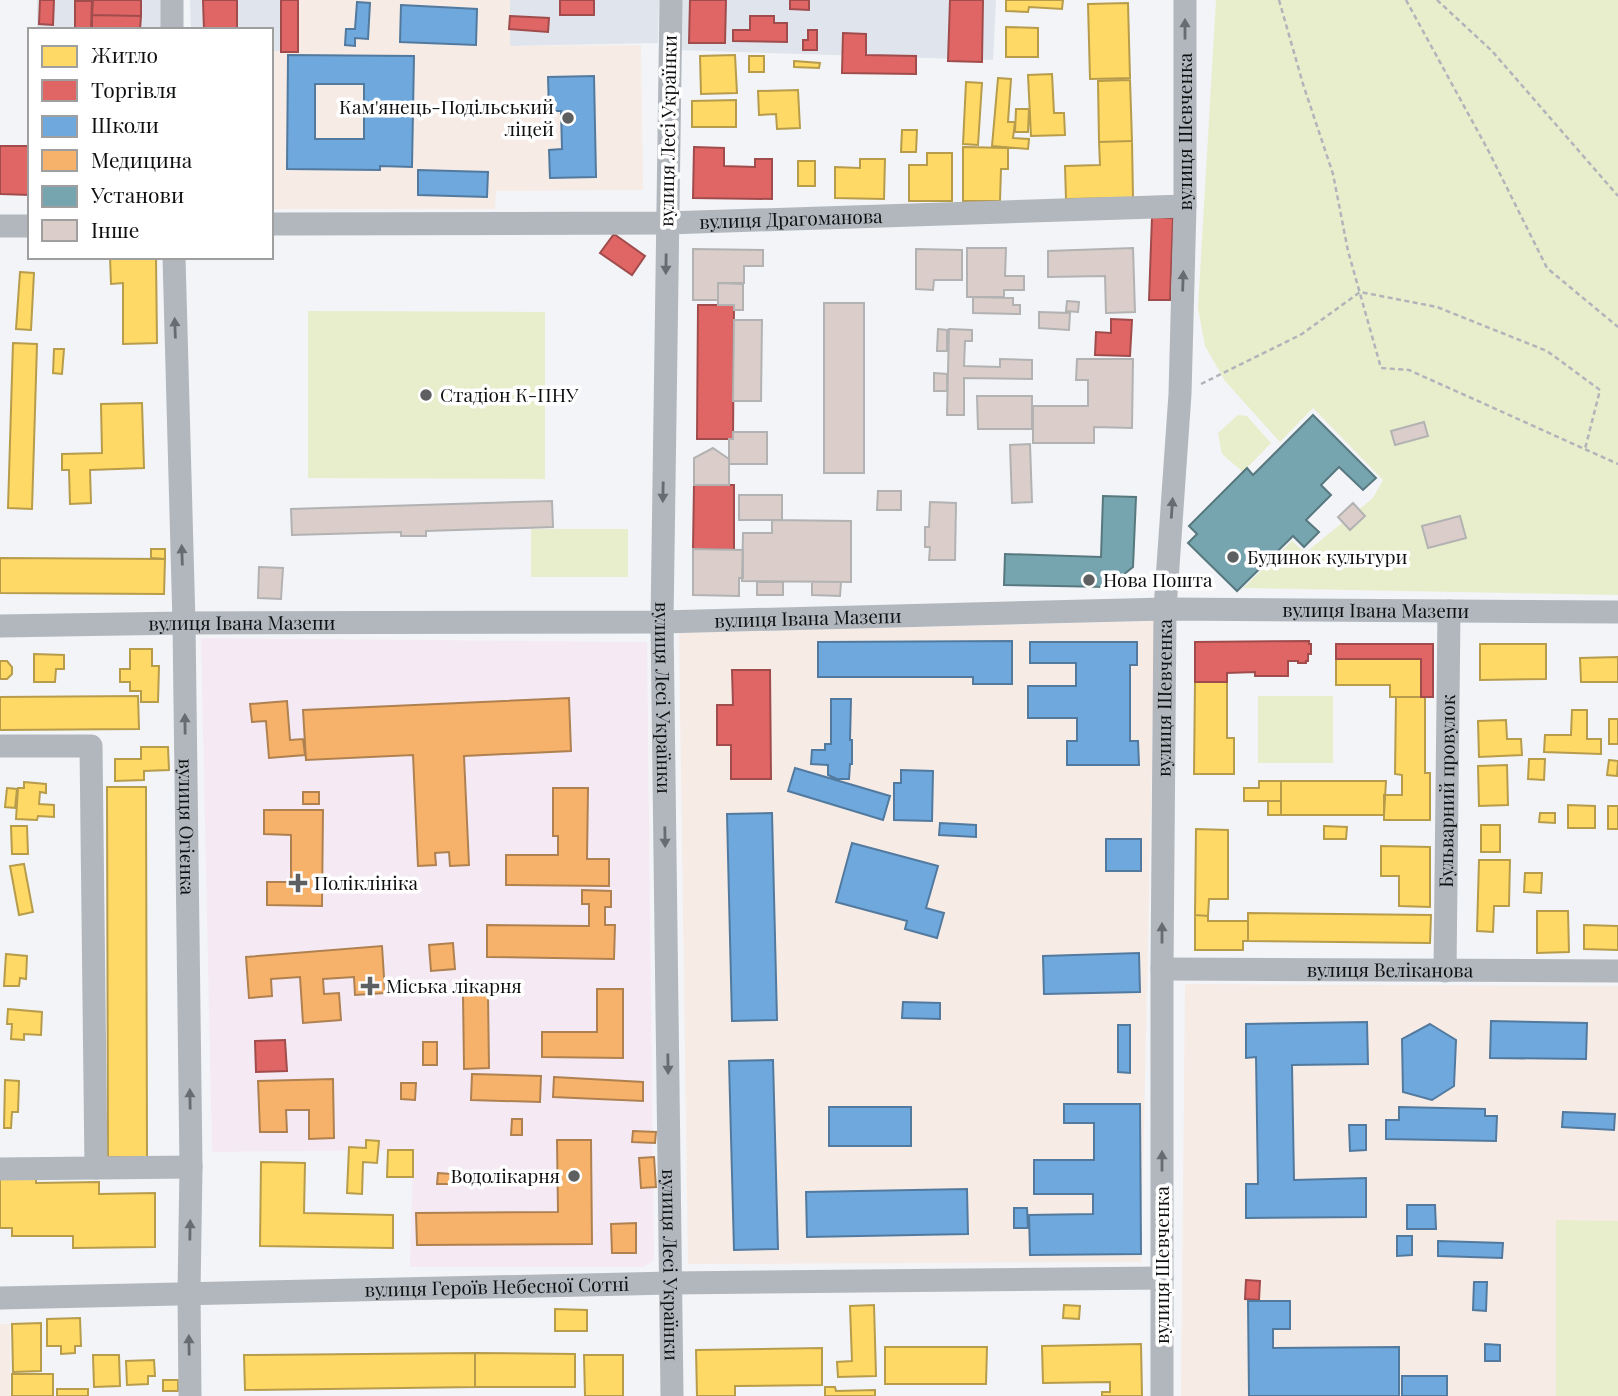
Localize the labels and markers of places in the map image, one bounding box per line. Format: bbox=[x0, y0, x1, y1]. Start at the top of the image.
place label: Кам'янець-Подільський ліцей bbox=[339, 93, 554, 141]
marker: Кам'янець-Подільський ліцей bbox=[560, 110, 576, 126]
place label: Стадіон К-ПНУ bbox=[440, 381, 579, 407]
marker: Стадіон К-ПНУ bbox=[418, 387, 434, 403]
place label: Будинок культури bbox=[1247, 543, 1408, 569]
marker: Будинок культури bbox=[1225, 549, 1241, 565]
place label: Нова Пошта bbox=[1103, 566, 1213, 592]
marker: Нова Пошта bbox=[1081, 572, 1097, 588]
place label: Поліклініка bbox=[314, 869, 419, 895]
marker: Поліклініка bbox=[288, 873, 308, 893]
place label: Міська лікарня bbox=[386, 972, 522, 998]
marker: Міська лікарня bbox=[360, 976, 380, 996]
place label: Водолікарня bbox=[450, 1162, 560, 1188]
marker: Водолікарня bbox=[566, 1168, 582, 1184]

